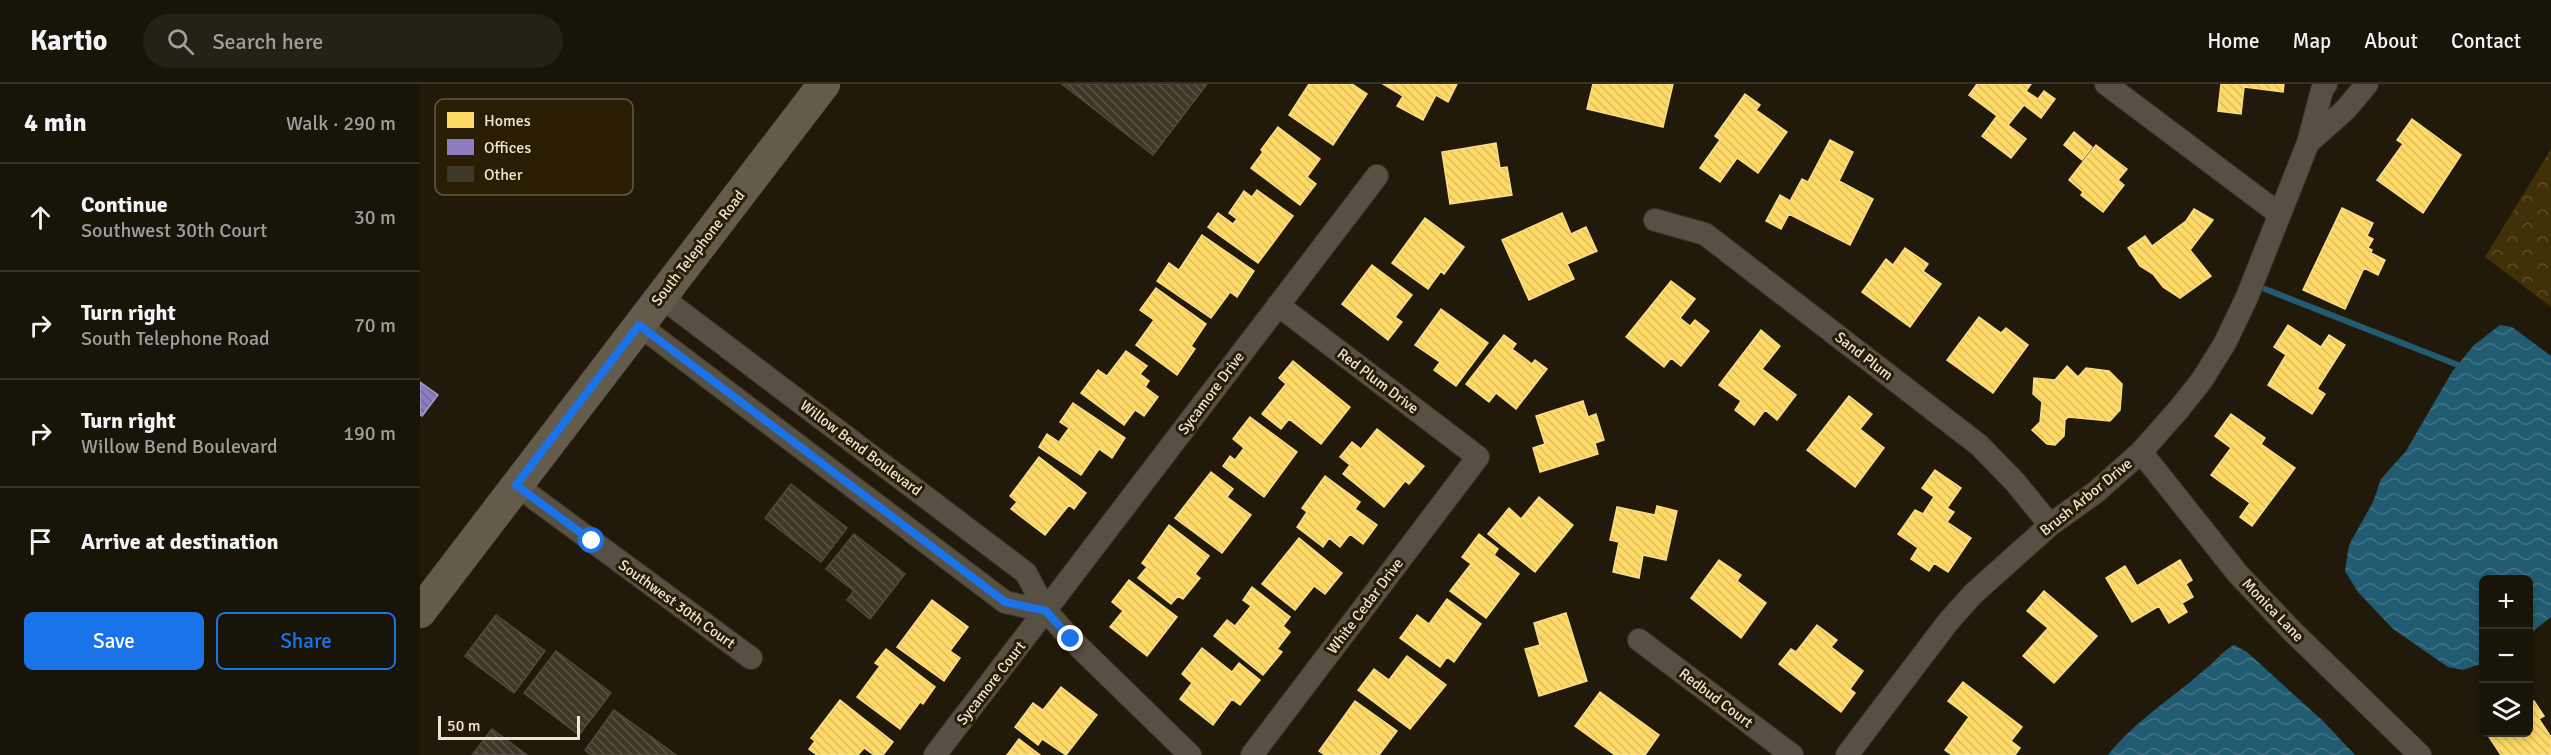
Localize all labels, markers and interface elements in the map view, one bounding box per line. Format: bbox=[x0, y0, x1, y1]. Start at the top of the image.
search box bbox=[143, 14, 563, 68]
text: Kartio bbox=[30, 24, 107, 58]
icon: search bbox=[164, 25, 197, 58]
text: Search here bbox=[212, 28, 323, 55]
text: Home bbox=[2207, 28, 2260, 54]
text: Map bbox=[2293, 28, 2331, 54]
text: About bbox=[2364, 28, 2418, 54]
text: Contact bbox=[2451, 28, 2521, 54]
legend bbox=[435, 99, 633, 195]
text: 4 min bbox=[24, 107, 87, 139]
text: Walk · 290 m bbox=[286, 111, 396, 136]
text: Homes bbox=[484, 111, 531, 131]
text: Offices bbox=[484, 138, 531, 158]
text: Other bbox=[484, 165, 523, 185]
street label: South Telephone Road bbox=[647, 187, 749, 309]
text: Continue bbox=[81, 191, 168, 218]
icon: ahead bbox=[24, 201, 57, 234]
text: 30 m bbox=[354, 205, 396, 230]
text: Southwest 30th Court bbox=[81, 218, 267, 243]
text: Turn right bbox=[81, 299, 176, 326]
icon: right bbox=[24, 309, 57, 342]
text: 70 m bbox=[354, 313, 396, 338]
text: South Telephone Road bbox=[81, 326, 270, 351]
street label: Sand Plum bbox=[1832, 328, 1896, 384]
street label: Red Plum Drive bbox=[1334, 345, 1422, 417]
street label: Sycamore Drive bbox=[1174, 348, 1248, 438]
street label: Willow Bend Boulevard bbox=[797, 396, 925, 500]
text: Turn right bbox=[81, 407, 176, 434]
icon: right bbox=[24, 417, 57, 450]
text: 190 m bbox=[343, 421, 396, 446]
text: Willow Bend Boulevard bbox=[81, 434, 278, 459]
street label: Brush Arbor Drive bbox=[2036, 454, 2136, 540]
icon: arrive bbox=[24, 525, 57, 558]
route start bbox=[578, 527, 604, 553]
text: Arrive at destination bbox=[81, 528, 278, 555]
street label: White Cedar Drive bbox=[1323, 555, 1407, 657]
street label: Southwest 30th Court bbox=[615, 556, 739, 652]
street label: Monica Lane bbox=[2238, 575, 2308, 645]
map controls bbox=[2479, 575, 2533, 737]
button: + bbox=[2479, 575, 2533, 629]
button: Save bbox=[24, 612, 204, 670]
button: Share bbox=[216, 612, 396, 670]
route end bbox=[1057, 625, 1083, 651]
button: − bbox=[2479, 629, 2533, 683]
street label: Sycamore Court bbox=[953, 638, 1029, 728]
street label: Redbud Court bbox=[1676, 664, 1756, 732]
button: layers bbox=[2479, 683, 2533, 737]
scale bar bbox=[438, 713, 580, 740]
text: 50 m bbox=[447, 716, 481, 736]

